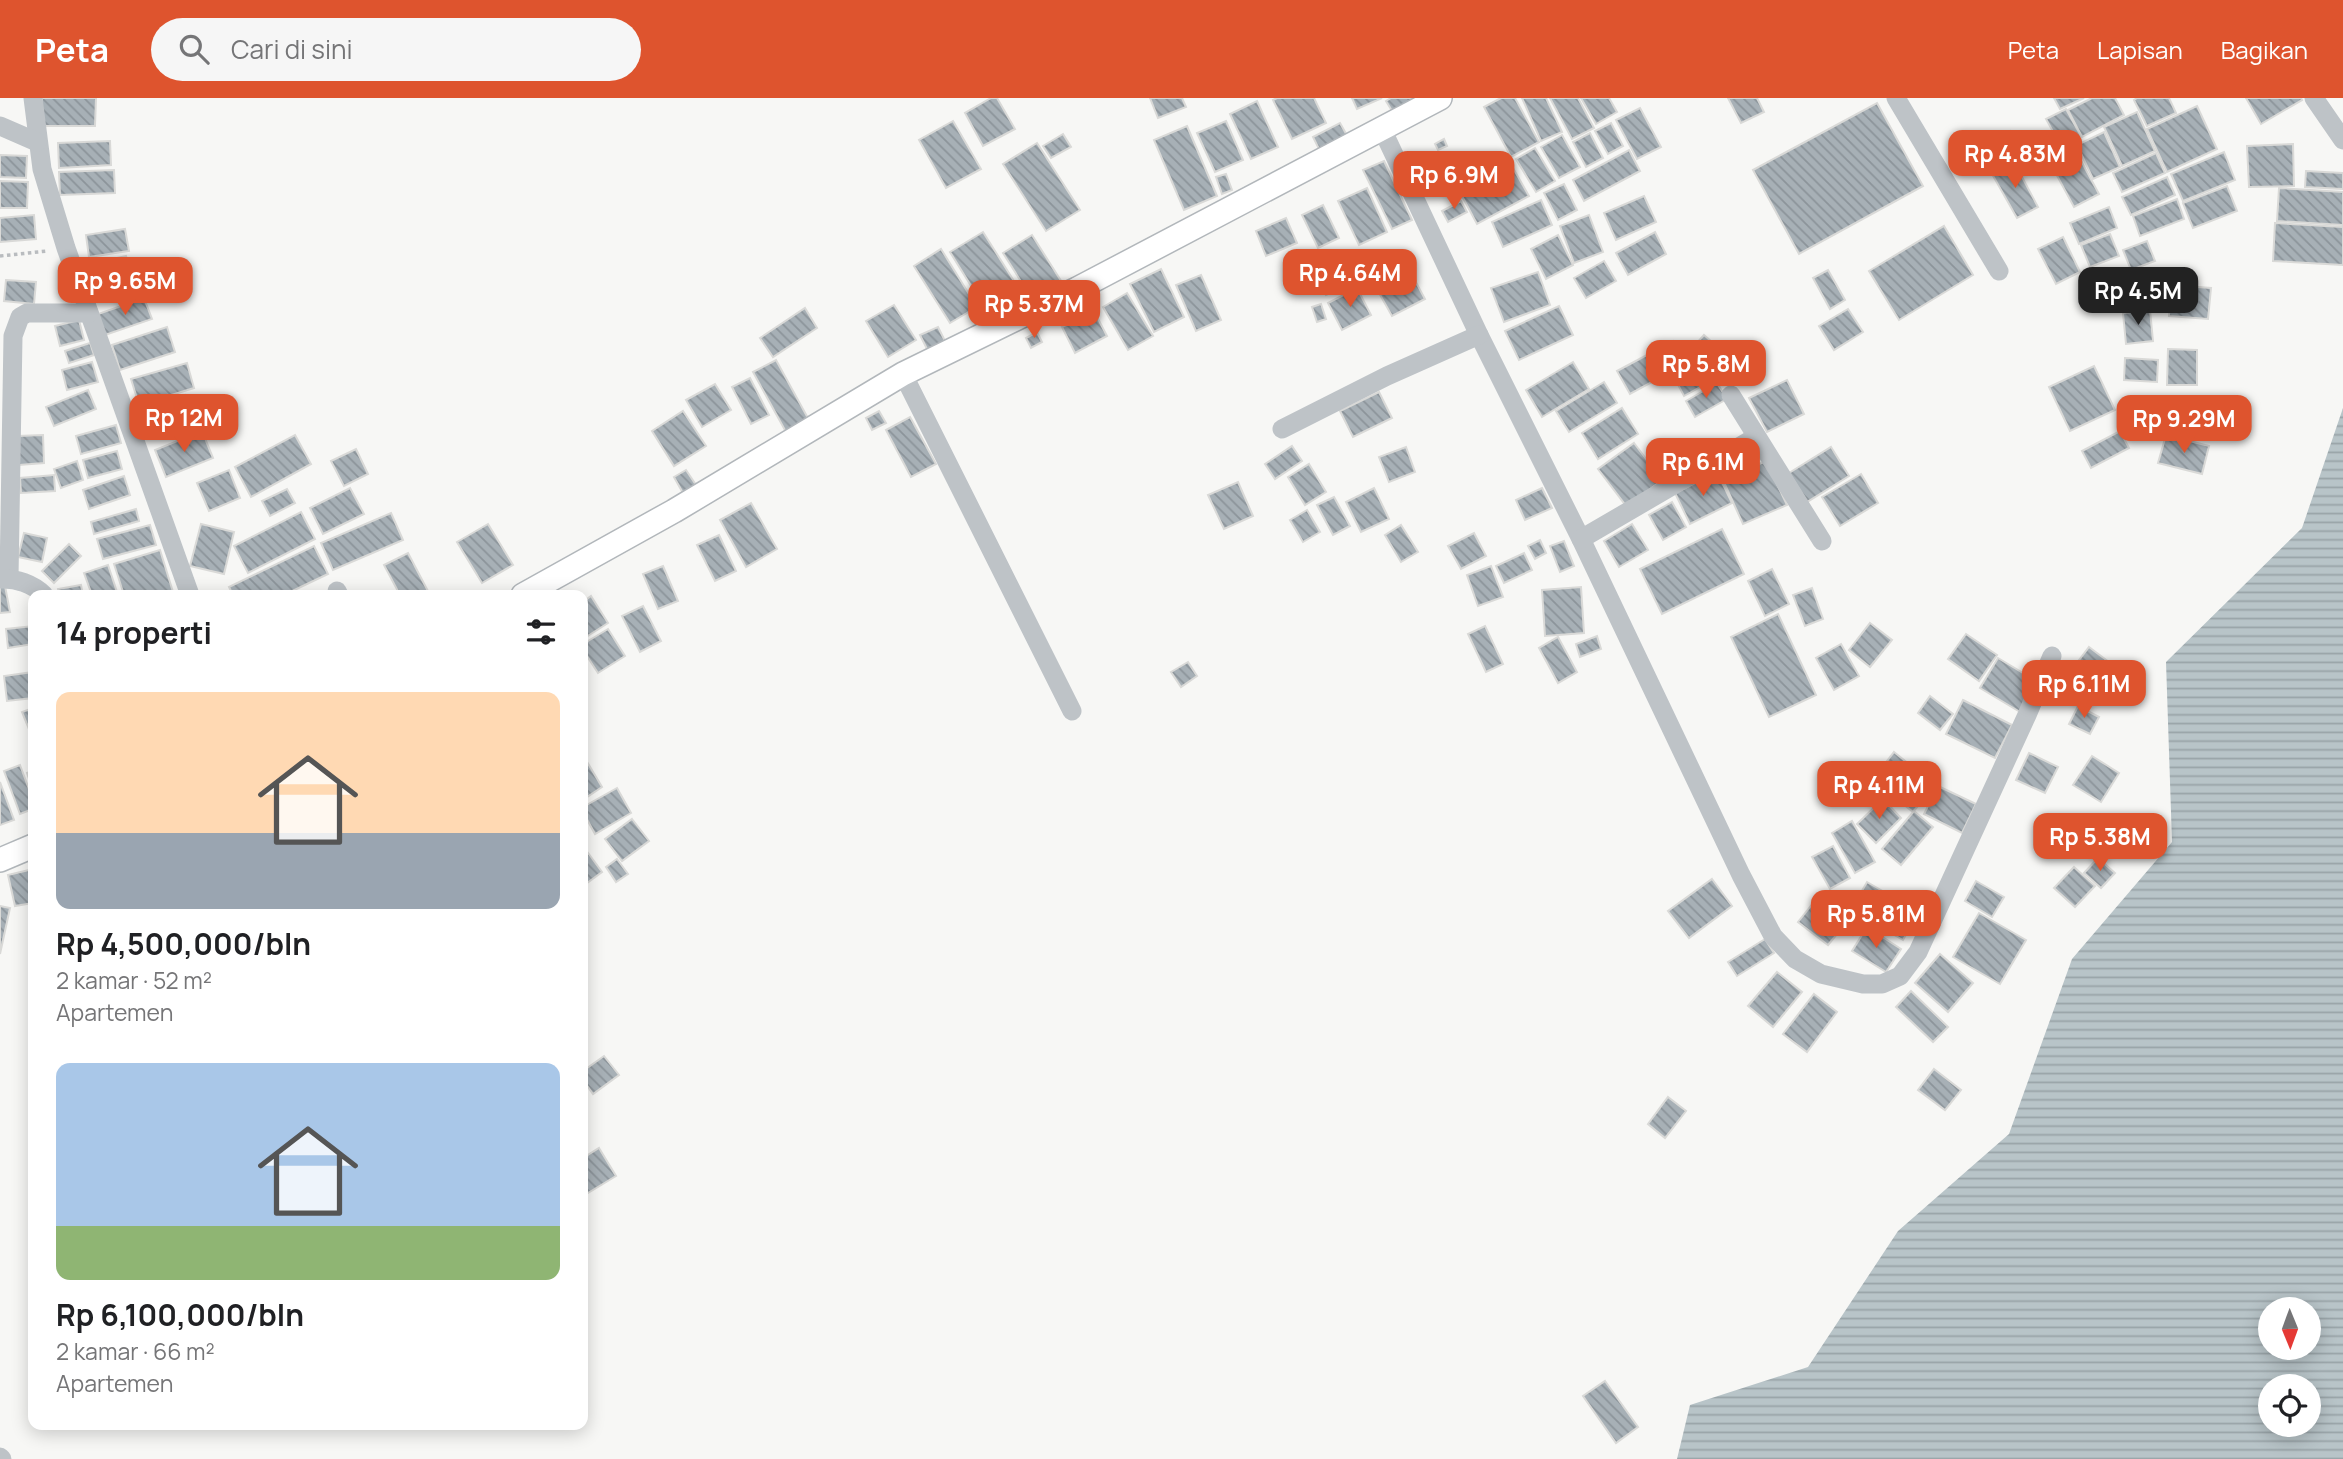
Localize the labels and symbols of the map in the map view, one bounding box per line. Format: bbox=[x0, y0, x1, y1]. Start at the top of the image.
pin: Rp 4.83M bbox=[1943, 130, 2087, 190]
pin: Rp 6.9M bbox=[1389, 152, 1519, 211]
pin: Rp 4.64M bbox=[1278, 250, 1422, 309]
pin: Rp 9.65M bbox=[53, 258, 197, 317]
pin: Rp 4.5M bbox=[2073, 268, 2203, 327]
pin: Rp 5.37M bbox=[962, 280, 1106, 340]
pin: Rp 5.8M bbox=[1641, 341, 1771, 400]
pin: Rp 12M bbox=[127, 394, 241, 454]
pin: Rp 9.29M bbox=[2112, 396, 2256, 455]
pin: Rp 6.1M bbox=[1638, 438, 1768, 498]
pin: Rp 6.11M bbox=[2012, 660, 2156, 720]
pin: Rp 4.11M bbox=[1807, 762, 1951, 821]
pin: Rp 5.38M bbox=[2028, 814, 2172, 873]
pin: Rp 5.81M bbox=[1804, 890, 1948, 950]
north arrow bbox=[2258, 1297, 2320, 1360]

